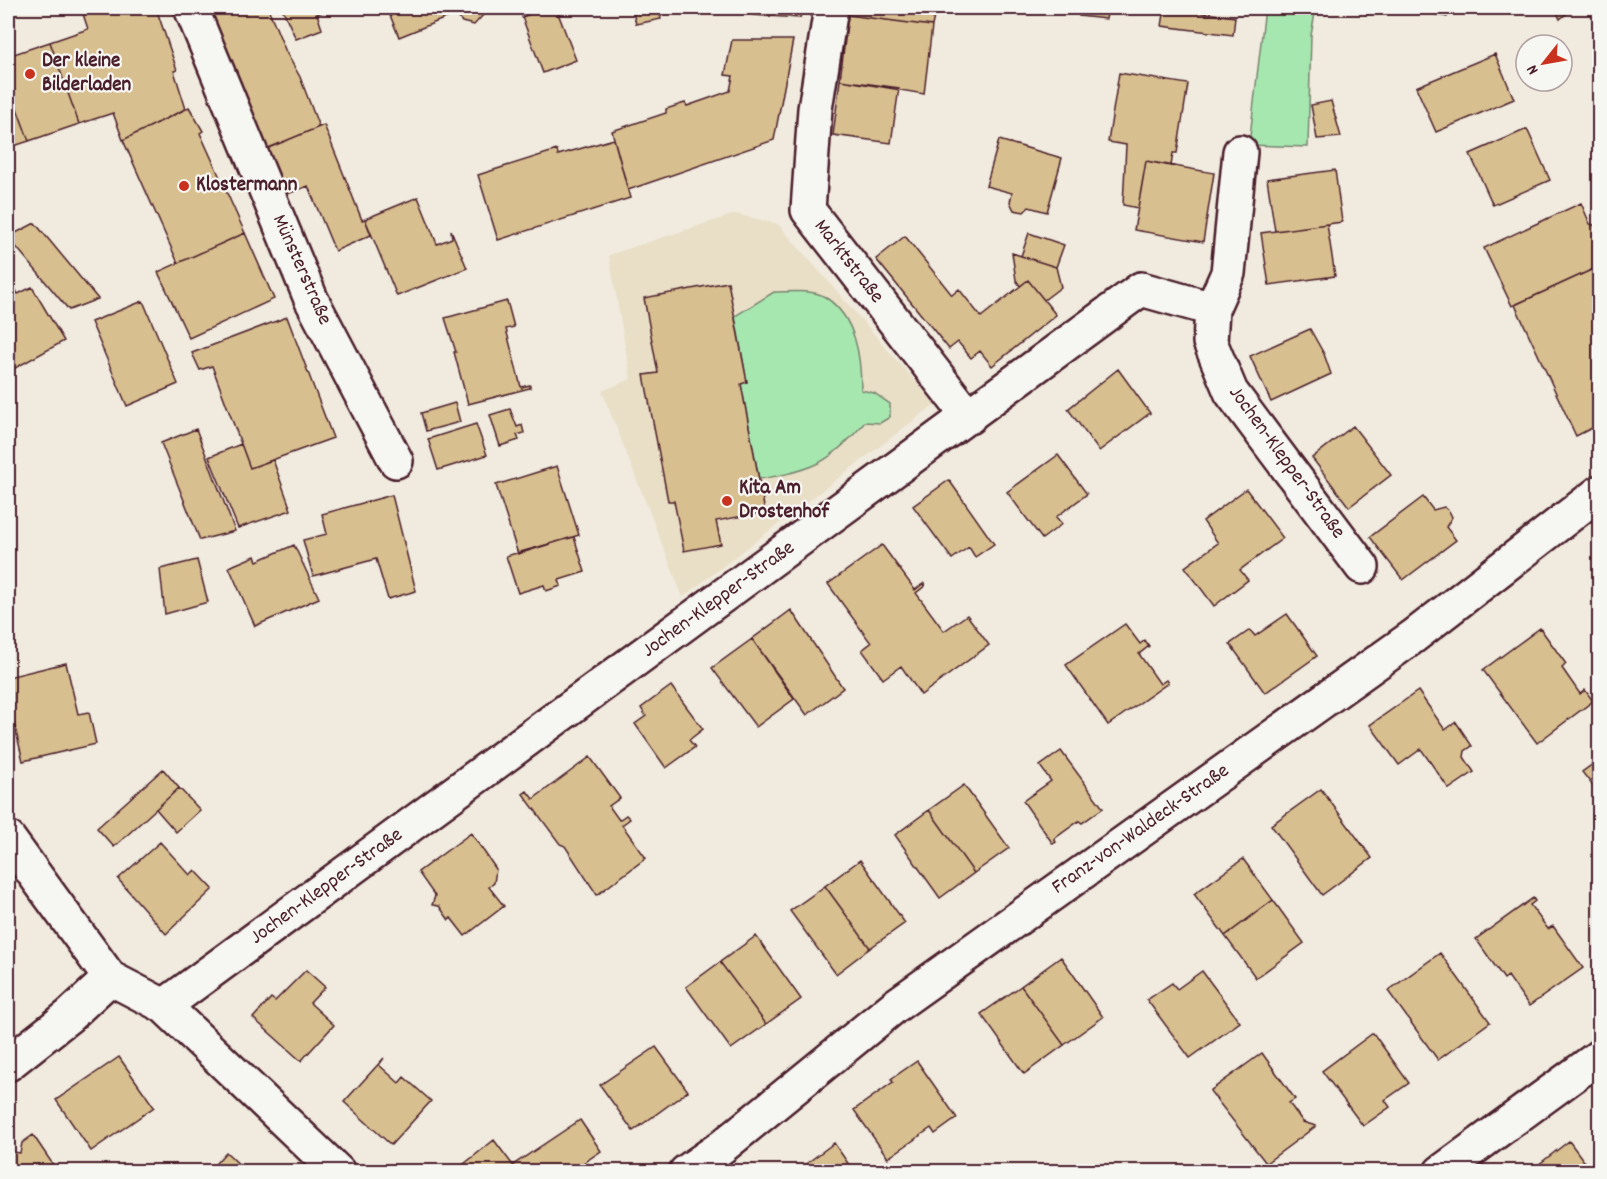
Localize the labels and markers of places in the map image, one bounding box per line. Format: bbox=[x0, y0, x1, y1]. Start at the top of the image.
place label: Der kleine Bilderladen bbox=[42, 47, 132, 101]
marker: Der kleine Bilderladen bbox=[23, 67, 37, 81]
place label: Klostermann bbox=[196, 171, 298, 201]
marker: Klostermann bbox=[177, 179, 191, 193]
place label: Kita Am Drostenhof bbox=[739, 474, 830, 528]
marker: Kita Am Drostenhof bbox=[720, 494, 734, 508]

